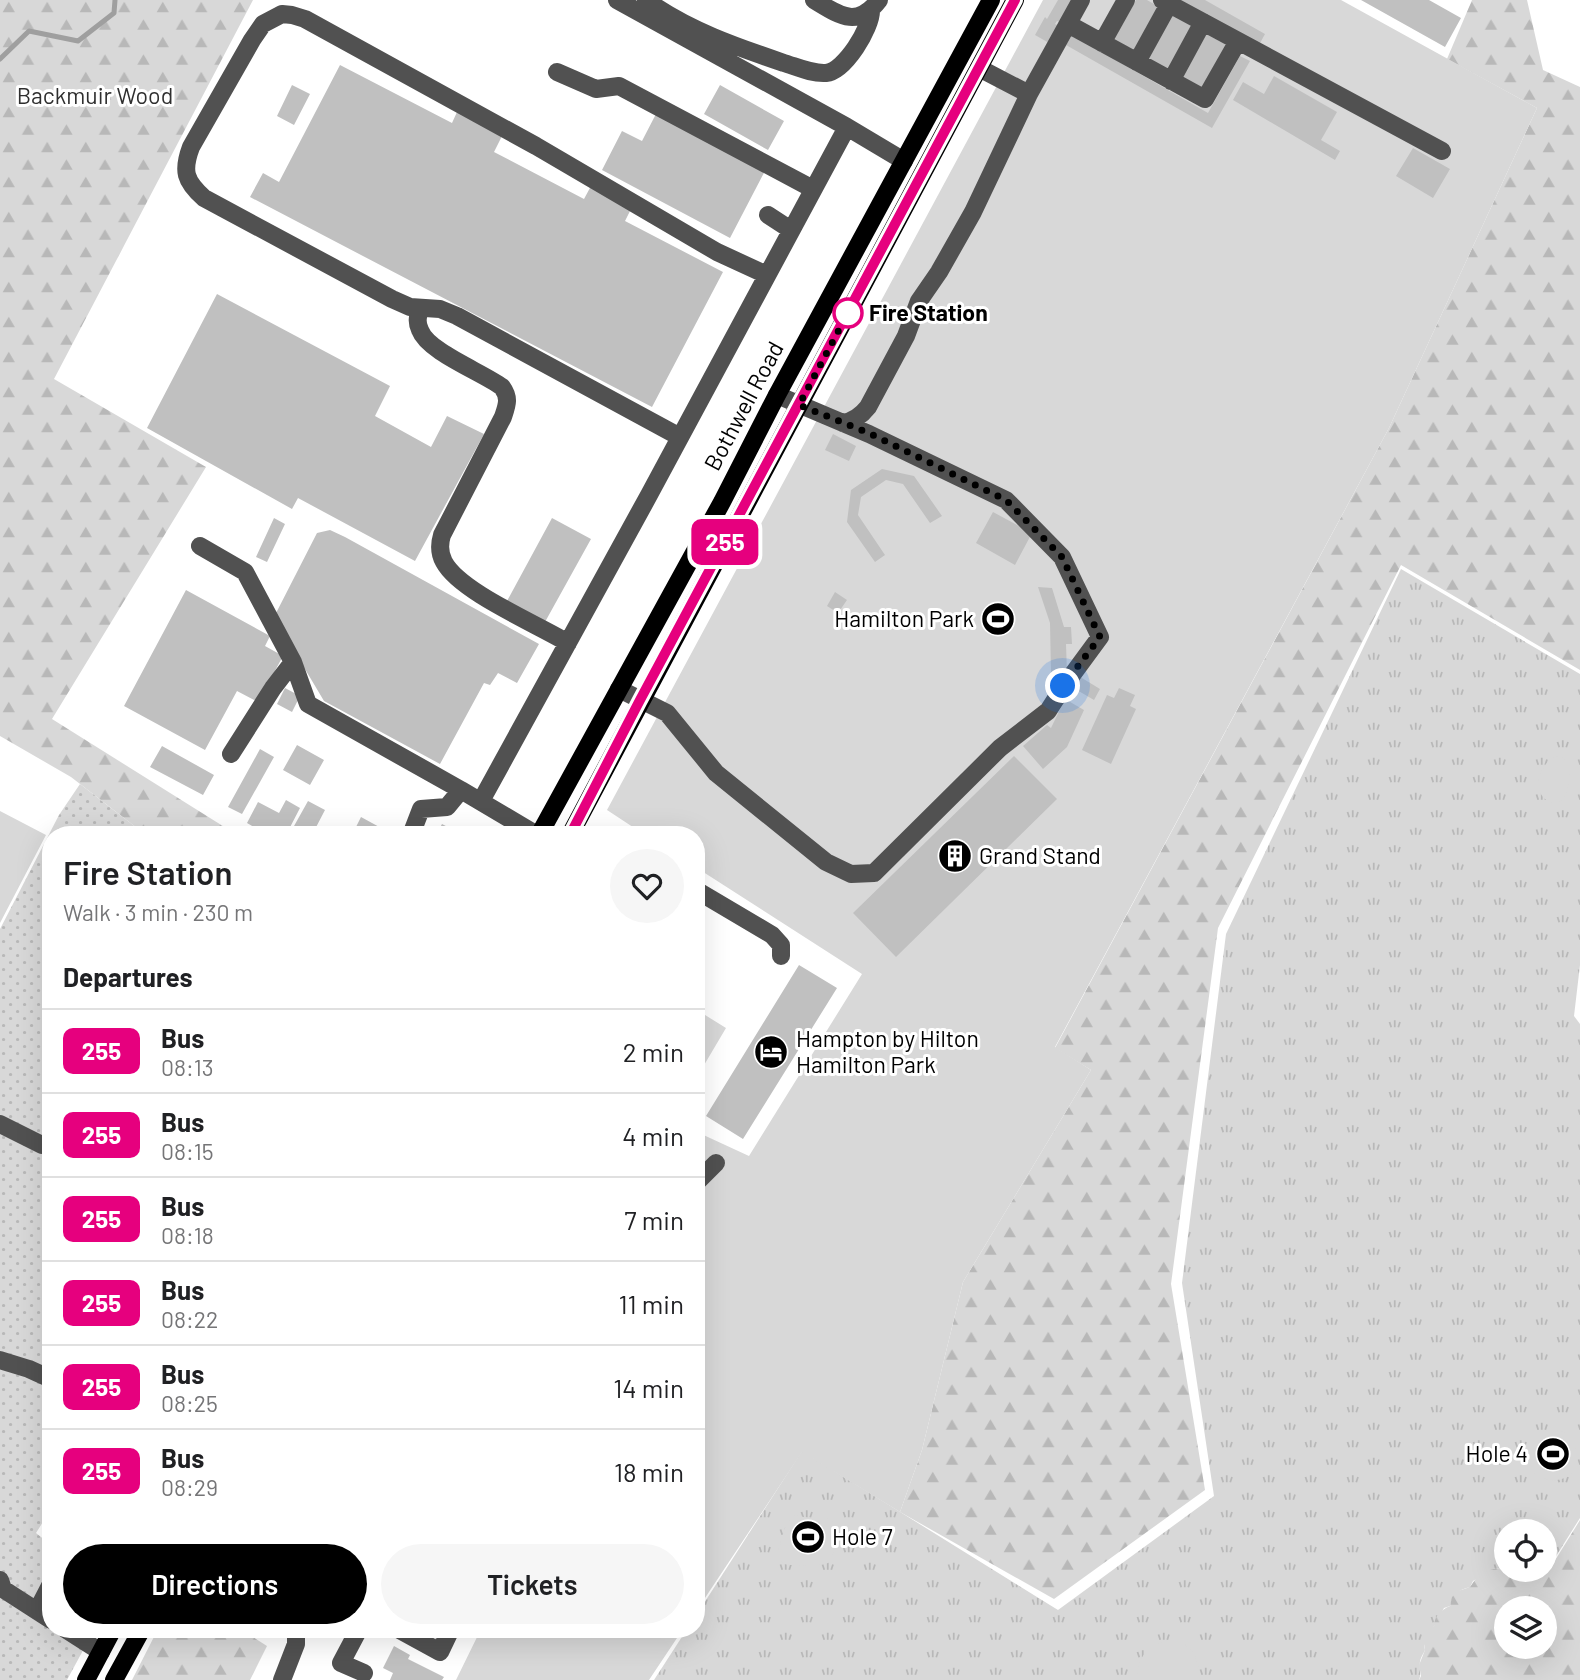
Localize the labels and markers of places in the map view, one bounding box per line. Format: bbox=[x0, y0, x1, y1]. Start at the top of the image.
marker: Fire Station bbox=[833, 298, 863, 328]
place label: Fire Station bbox=[869, 298, 988, 326]
sports icon: Hamilton Park bbox=[979, 600, 1017, 638]
place label: Hamilton Park bbox=[834, 604, 974, 632]
building icon: Grand Stand bbox=[936, 837, 974, 875]
place label: Grand Stand bbox=[979, 841, 1101, 869]
place label: Hampton by Hilton Hamilton Park bbox=[796, 1024, 979, 1078]
hotel icon: Hampton by Hilton Hamilton Park bbox=[752, 1033, 790, 1071]
sports icon: Hole 4 bbox=[1534, 1435, 1572, 1473]
place label: Hole 4 bbox=[1466, 1439, 1528, 1467]
sports icon: Hole 7 bbox=[789, 1518, 827, 1556]
place label: Hole 7 bbox=[832, 1522, 893, 1550]

